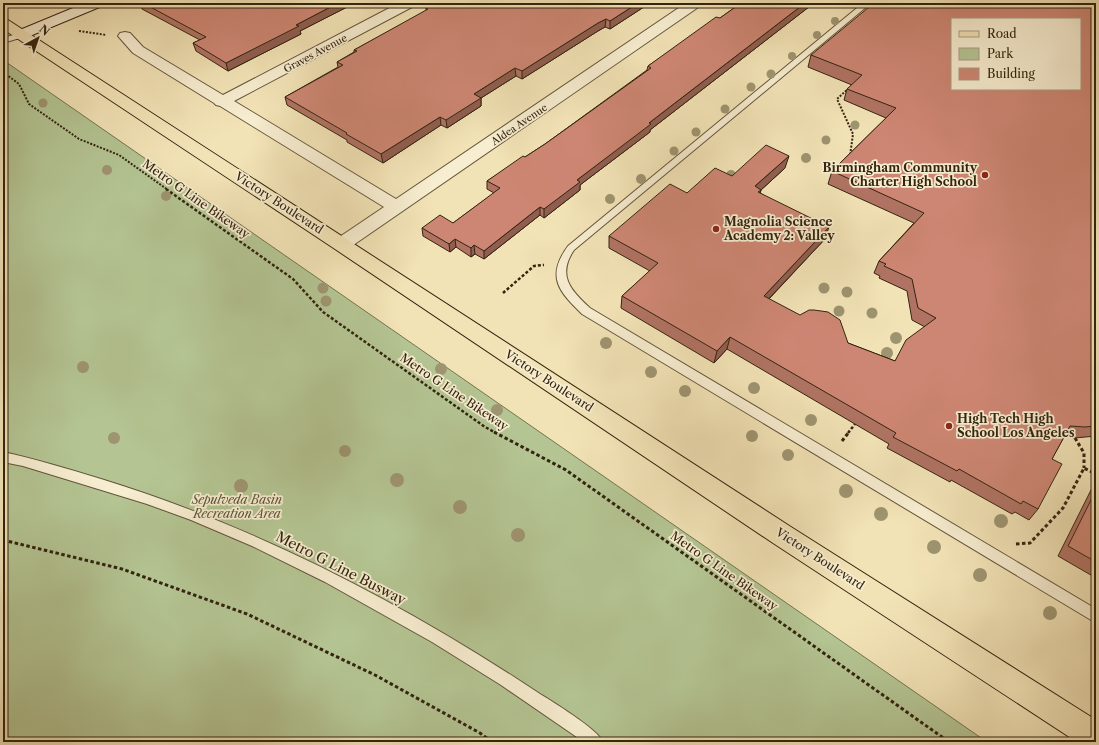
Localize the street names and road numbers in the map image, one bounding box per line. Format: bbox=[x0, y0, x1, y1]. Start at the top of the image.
street label: Graves Avenue bbox=[281, 31, 350, 76]
street label: Aldea Avenue bbox=[488, 101, 550, 149]
street label: Metro G Line Bikeway bbox=[140, 156, 253, 241]
street label: Victory Boulevard bbox=[231, 168, 327, 237]
street label: Victory Boulevard bbox=[501, 346, 597, 415]
street label: Metro G Line Bikeway bbox=[397, 350, 512, 434]
street label: Victory Boulevard bbox=[772, 524, 868, 593]
street label: Metro G Line Busway bbox=[273, 527, 409, 609]
street label: Metro G Line Bikeway bbox=[668, 528, 781, 613]

